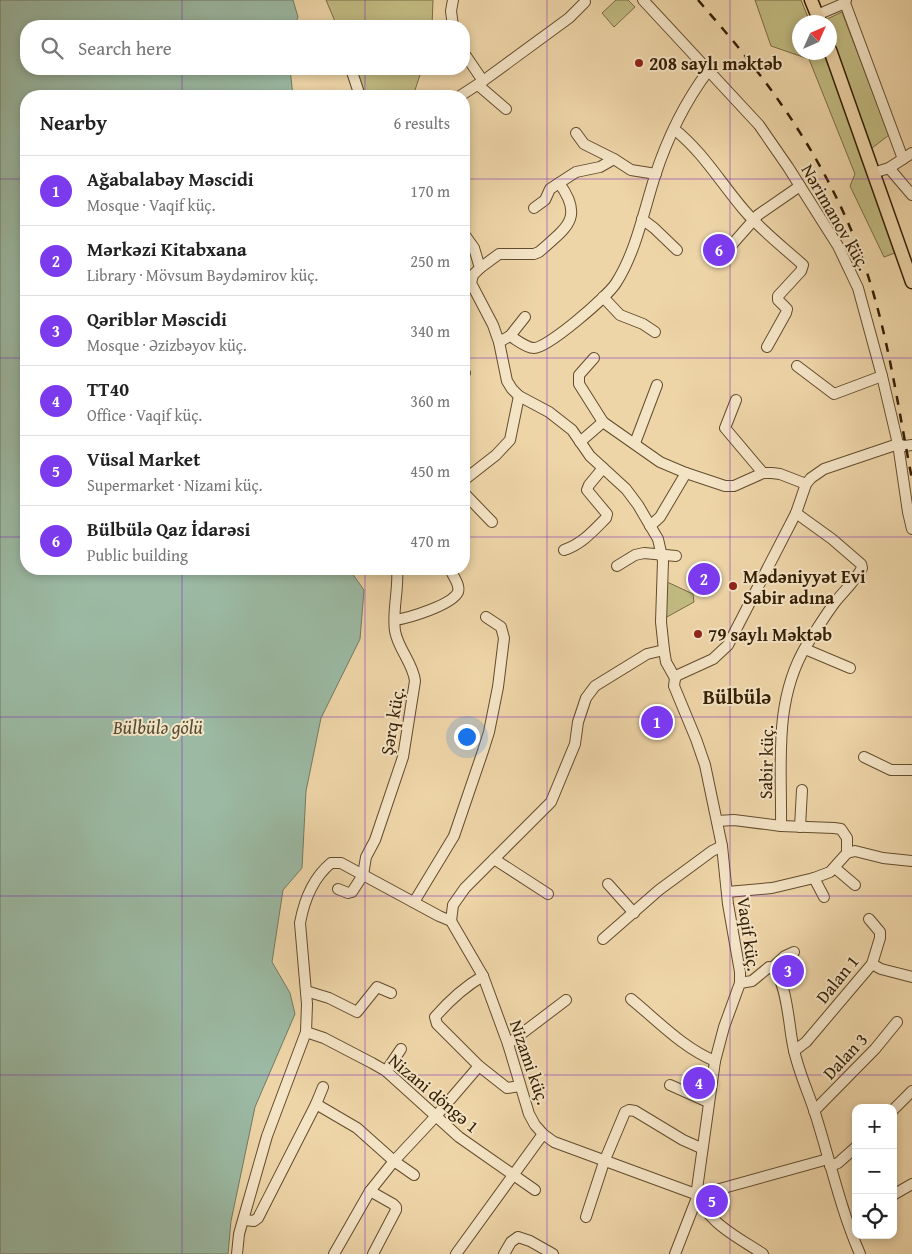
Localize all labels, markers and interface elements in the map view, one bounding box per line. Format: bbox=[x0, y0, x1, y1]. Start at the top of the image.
north arrow bbox=[792, 15, 837, 60]
search box bbox=[20, 20, 470, 75]
icon: search bbox=[38, 34, 66, 62]
text: Search here bbox=[78, 34, 172, 62]
place label: 208 saylı məktəb bbox=[649, 50, 783, 77]
marker: 208 saylı məktəb bbox=[633, 57, 645, 69]
text: Nearby bbox=[40, 107, 107, 138]
text: 6 results bbox=[393, 111, 450, 135]
street label: Nərimanov küç. bbox=[795, 159, 877, 275]
text: Ağabalabəy Məscidi bbox=[87, 165, 254, 193]
text: 1 bbox=[52, 179, 60, 203]
text: 170 m bbox=[410, 179, 450, 203]
text: Mosque · Vaqif küç. bbox=[87, 193, 215, 217]
pin: 6 bbox=[703, 231, 735, 269]
text: Mərkəzi Kitabxana bbox=[87, 235, 247, 263]
text: 2 bbox=[52, 249, 60, 273]
text: 250 m bbox=[410, 249, 450, 273]
text: Library · Mövsum Bəydəmirov küç. bbox=[87, 263, 318, 287]
text: Qəriblər Məscidi bbox=[87, 305, 227, 333]
text: 3 bbox=[52, 319, 60, 343]
text: 340 m bbox=[410, 319, 450, 343]
text: Mosque · Əzizbəyov küç. bbox=[87, 333, 247, 357]
text: TT40 bbox=[87, 375, 129, 403]
text: 4 bbox=[52, 389, 60, 413]
text: 360 m bbox=[410, 389, 450, 413]
text: Office · Vaqif küç. bbox=[87, 403, 202, 427]
text: Vüsal Market bbox=[87, 445, 200, 473]
text: 5 bbox=[52, 459, 60, 483]
text: 450 m bbox=[410, 459, 450, 483]
text: Supermarket · Nizami küç. bbox=[87, 473, 262, 497]
text: Bülbülə Qaz İdarəsi bbox=[87, 515, 251, 543]
text: 6 bbox=[52, 529, 60, 553]
text: 470 m bbox=[410, 529, 450, 553]
text: Public building bbox=[87, 543, 188, 567]
pin: 2 bbox=[688, 560, 720, 598]
place label: Mədəniyyət Evi Sabir adına bbox=[743, 563, 866, 611]
marker: Mədəniyyət Evi Sabir adına bbox=[727, 580, 739, 592]
place label: 79 saylı Məktəb bbox=[708, 621, 832, 648]
marker: 79 saylı Məktəb bbox=[692, 628, 704, 640]
district label: Bülbülə bbox=[703, 682, 771, 711]
street label: Şərq küç. bbox=[373, 685, 411, 757]
pin: 1 bbox=[641, 703, 673, 741]
water label: Bülbülə gölü bbox=[112, 713, 203, 741]
your location bbox=[454, 724, 480, 750]
street label: Sabir küç. bbox=[752, 725, 780, 799]
street label: Vaqif küç. bbox=[730, 895, 768, 973]
street label: Dalan 1 bbox=[809, 949, 865, 1009]
pin: 3 bbox=[772, 952, 804, 990]
street label: Nizami küç. bbox=[503, 1016, 557, 1108]
street label: Dalan 3 bbox=[816, 1026, 874, 1086]
street label: Nizani döngə 1 bbox=[383, 1047, 485, 1139]
pin: 4 bbox=[683, 1064, 715, 1102]
map controls bbox=[852, 1104, 897, 1239]
button: + bbox=[852, 1104, 897, 1149]
button: − bbox=[852, 1149, 897, 1194]
pin: 5 bbox=[696, 1182, 728, 1220]
button: locate bbox=[852, 1194, 897, 1239]

